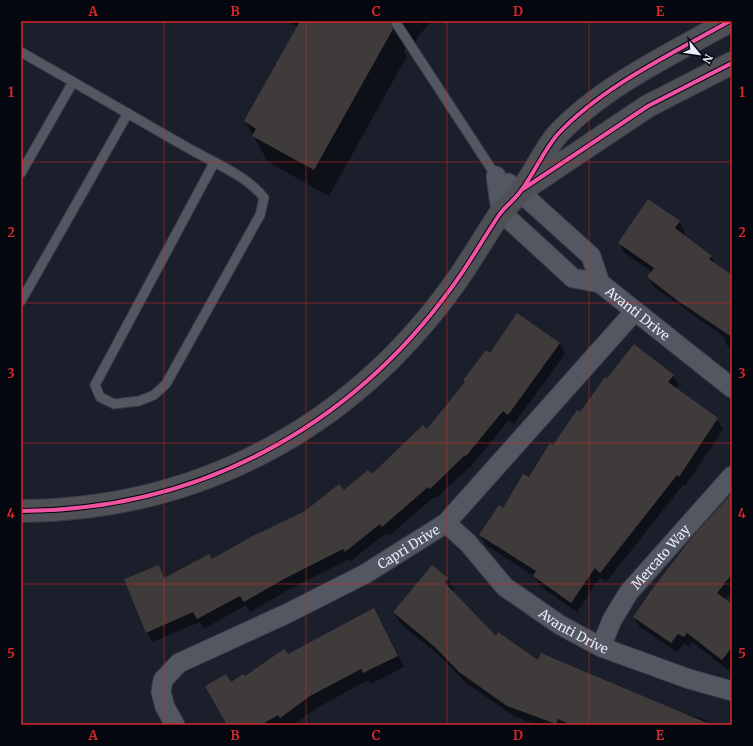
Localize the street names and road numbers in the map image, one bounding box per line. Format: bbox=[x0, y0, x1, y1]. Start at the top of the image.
street label: Avanti Drive bbox=[601, 282, 673, 344]
street label: Capri Drive bbox=[374, 521, 443, 573]
street label: Mercato Way bbox=[627, 521, 694, 593]
street label: Avanti Drive bbox=[535, 604, 611, 658]

